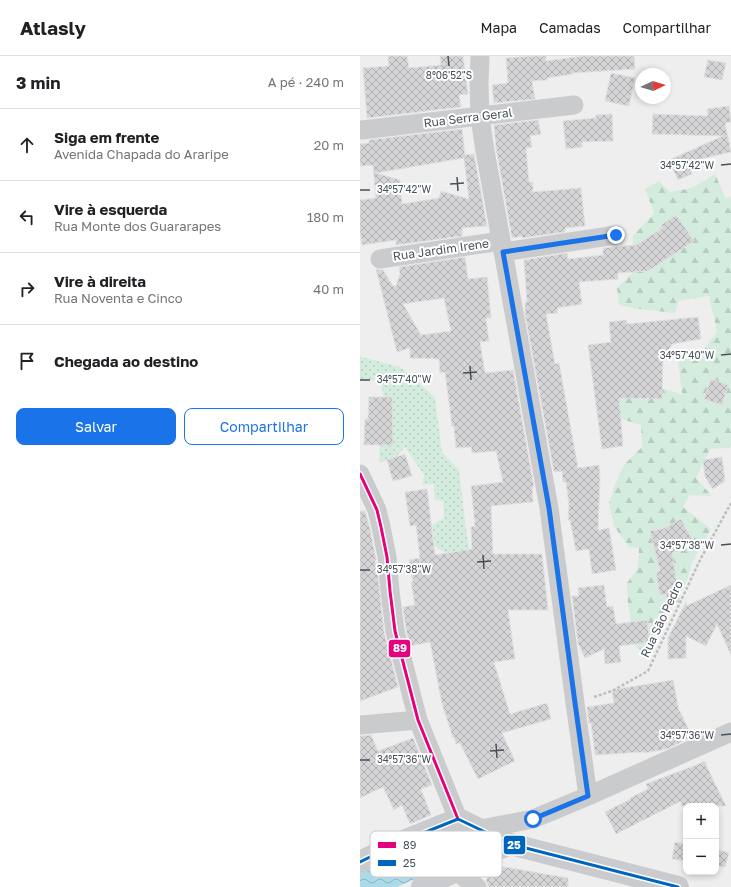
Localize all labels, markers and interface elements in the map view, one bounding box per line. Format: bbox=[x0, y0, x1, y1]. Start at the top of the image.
text: Atlasly bbox=[20, 16, 86, 39]
text: Mapa bbox=[480, 19, 517, 36]
text: Camadas bbox=[539, 19, 601, 36]
text: Compartilhar bbox=[623, 19, 711, 36]
north arrow bbox=[635, 68, 671, 104]
text: 8°06'52"S bbox=[426, 69, 472, 81]
text: 3 min bbox=[16, 72, 60, 93]
text: A pé · 240 m bbox=[268, 74, 344, 90]
street label: Rua Serra Geral bbox=[423, 105, 513, 130]
text: Siga em frente bbox=[54, 128, 159, 146]
icon: ahead bbox=[16, 134, 38, 156]
text: 20 m bbox=[314, 137, 344, 153]
text: Avenida Chapada do Araripe bbox=[54, 146, 229, 162]
text: 34°57'42"W bbox=[660, 159, 715, 171]
text: 34°57'42"W bbox=[377, 183, 432, 195]
text: Vire à esquerda bbox=[54, 200, 167, 218]
icon: left bbox=[16, 206, 38, 228]
text: 180 m bbox=[307, 209, 344, 225]
text: Rua Monte dos Guararapes bbox=[54, 218, 221, 234]
route end bbox=[607, 226, 625, 244]
street label: Rua Jardim Irene bbox=[392, 235, 490, 264]
text: Vire à direita bbox=[54, 272, 146, 290]
icon: right bbox=[16, 278, 38, 300]
text: 40 m bbox=[313, 281, 344, 297]
text: Rua Noventa e Cinco bbox=[54, 290, 183, 306]
text: 34°57'40"W bbox=[660, 349, 715, 361]
icon: arrive bbox=[16, 350, 38, 372]
text: Chegada ao destino bbox=[54, 352, 198, 370]
text: 34°57'40"W bbox=[377, 373, 432, 385]
button: Salvar bbox=[16, 408, 176, 445]
button: Compartilhar bbox=[184, 408, 344, 445]
text: 34°57'38"W bbox=[660, 539, 715, 551]
text: 34°57'38"W bbox=[377, 563, 432, 575]
street label: Rua São Pedro bbox=[637, 578, 686, 660]
line badge: 89 bbox=[388, 639, 411, 658]
text: 89 bbox=[393, 641, 407, 654]
text: 34°57'36"W bbox=[660, 729, 715, 741]
text: 34°57'36"W bbox=[377, 753, 432, 765]
map controls bbox=[683, 803, 719, 875]
button: + bbox=[683, 803, 719, 839]
route start bbox=[524, 810, 542, 828]
legend bbox=[370, 831, 502, 877]
line badge: 25 bbox=[503, 835, 526, 855]
text: 89 bbox=[403, 838, 416, 851]
text: 25 bbox=[507, 838, 521, 851]
button: − bbox=[683, 839, 719, 875]
text: 25 bbox=[403, 856, 416, 869]

